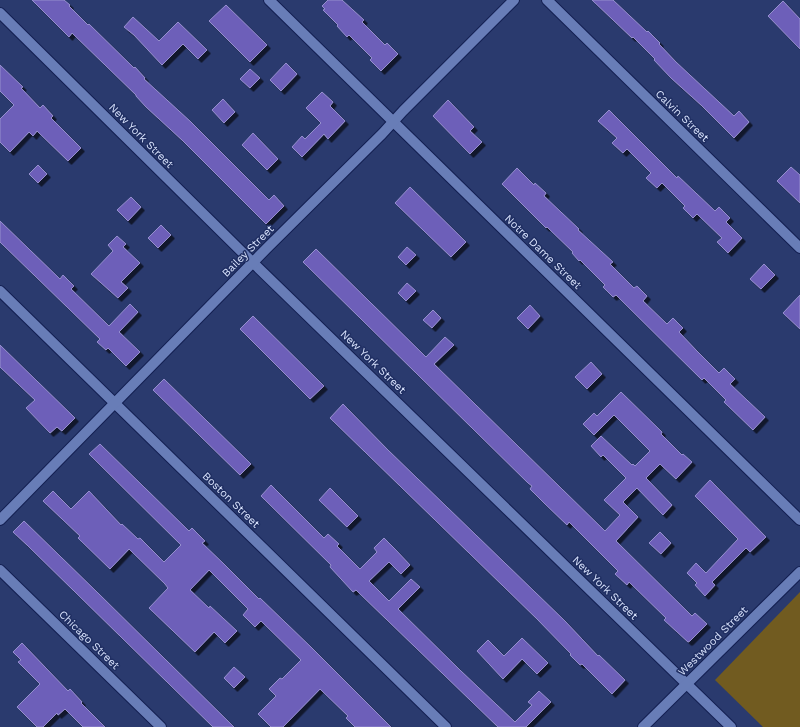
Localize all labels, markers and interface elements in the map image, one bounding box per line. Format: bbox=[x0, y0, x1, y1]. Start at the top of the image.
street label: Calvin Street bbox=[653, 87, 712, 145]
street label: New York Street bbox=[106, 101, 176, 171]
street label: Notre Dame Street bbox=[502, 212, 584, 292]
street label: Bailey Street bbox=[219, 222, 277, 280]
street label: New York Street bbox=[338, 327, 409, 397]
street label: Boston Street bbox=[200, 469, 263, 531]
street label: New York Street bbox=[570, 553, 641, 623]
street label: Westwood Street bbox=[676, 603, 751, 678]
street label: Chicago Street bbox=[56, 608, 122, 672]

